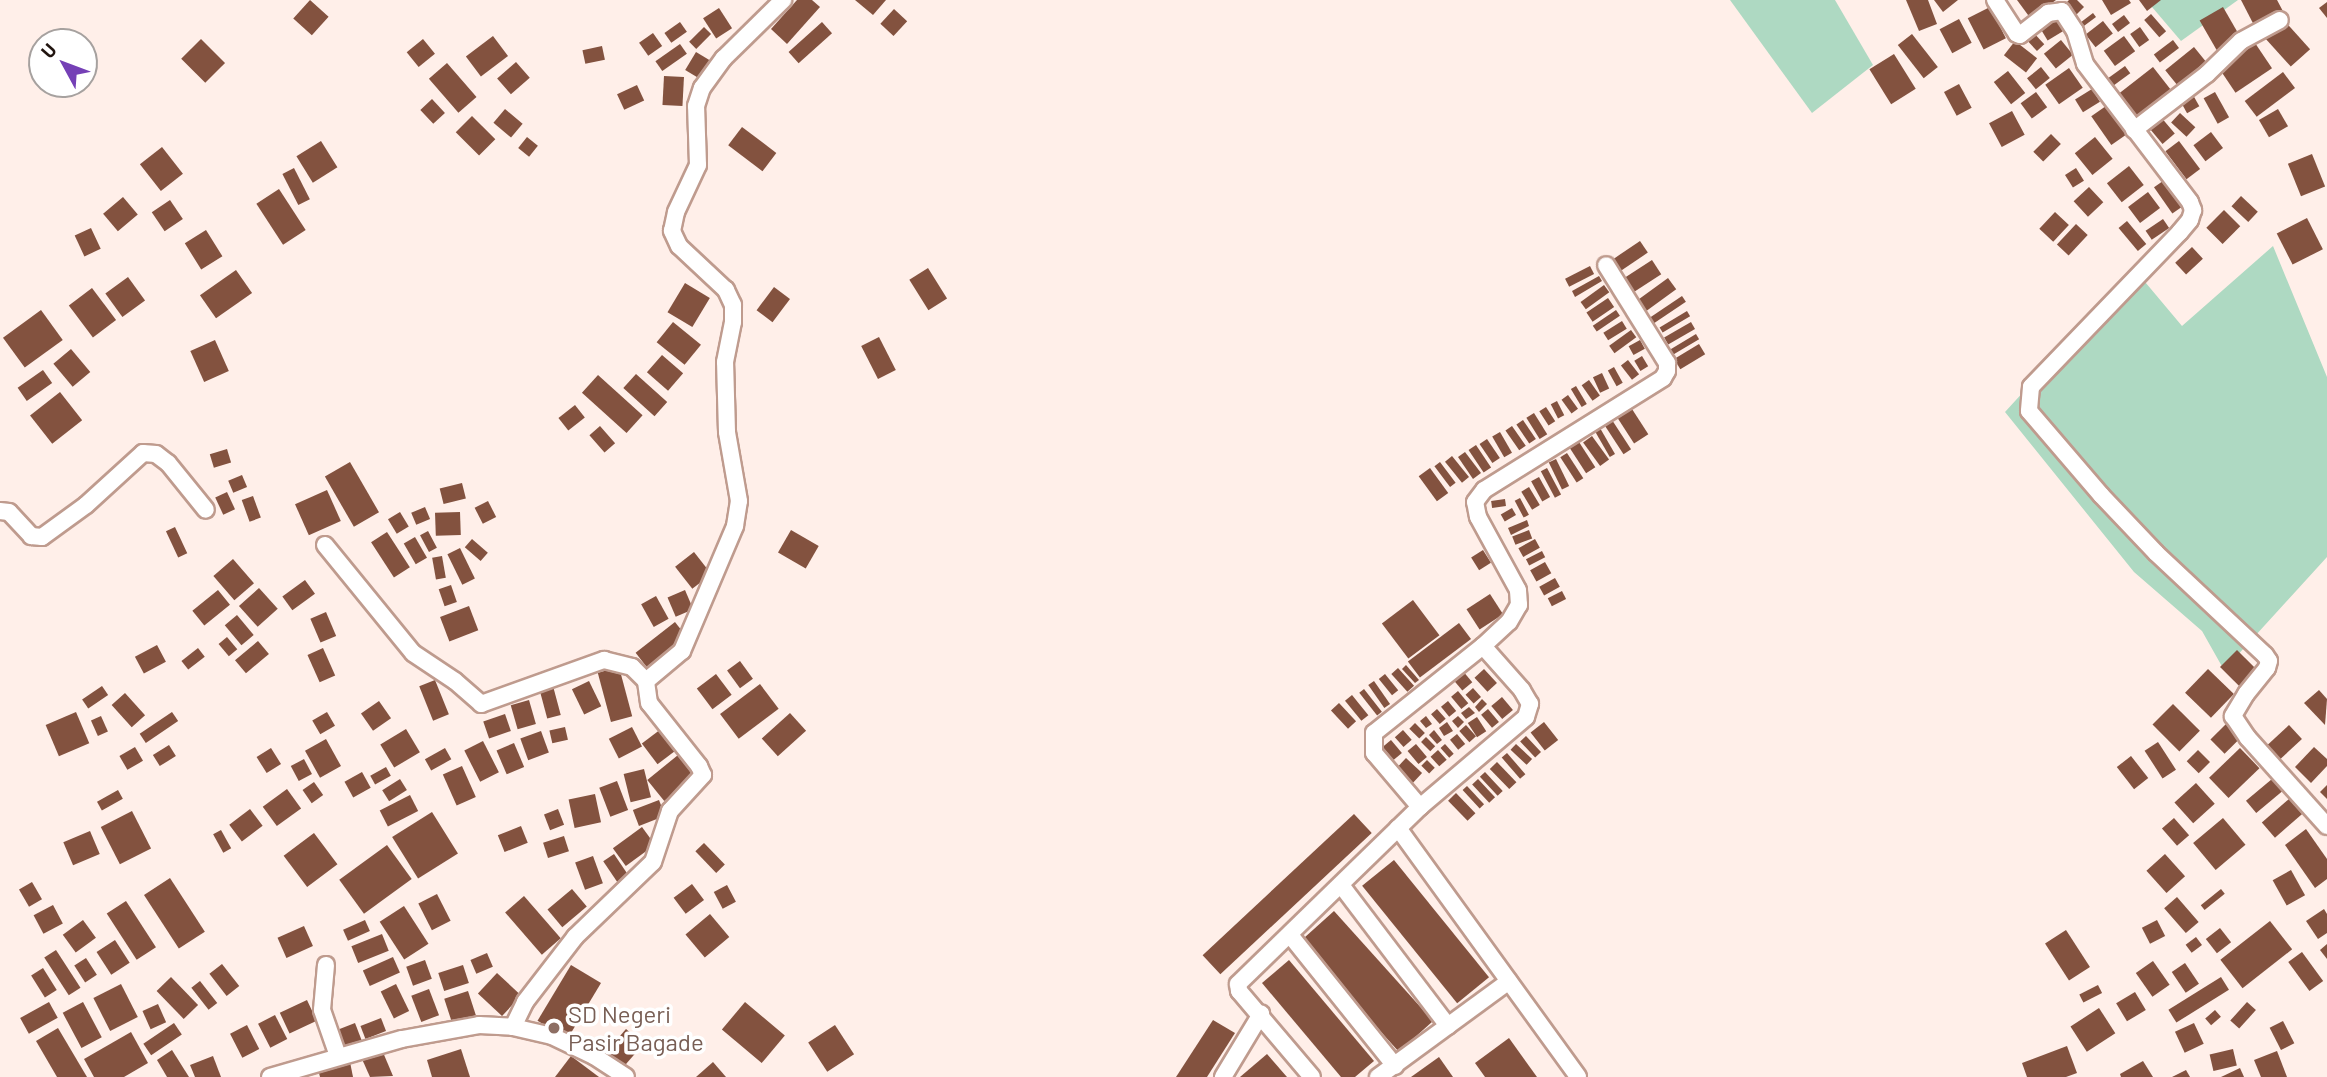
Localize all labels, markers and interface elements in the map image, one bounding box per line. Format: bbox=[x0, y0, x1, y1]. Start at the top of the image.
north arrow bbox=[28, 28, 98, 98]
text: U bbox=[36, 38, 61, 62]
place label: SD Negeri Pasir Bagade bbox=[568, 1000, 704, 1056]
marker: SD Negeri Pasir Bagade bbox=[546, 1020, 562, 1036]

